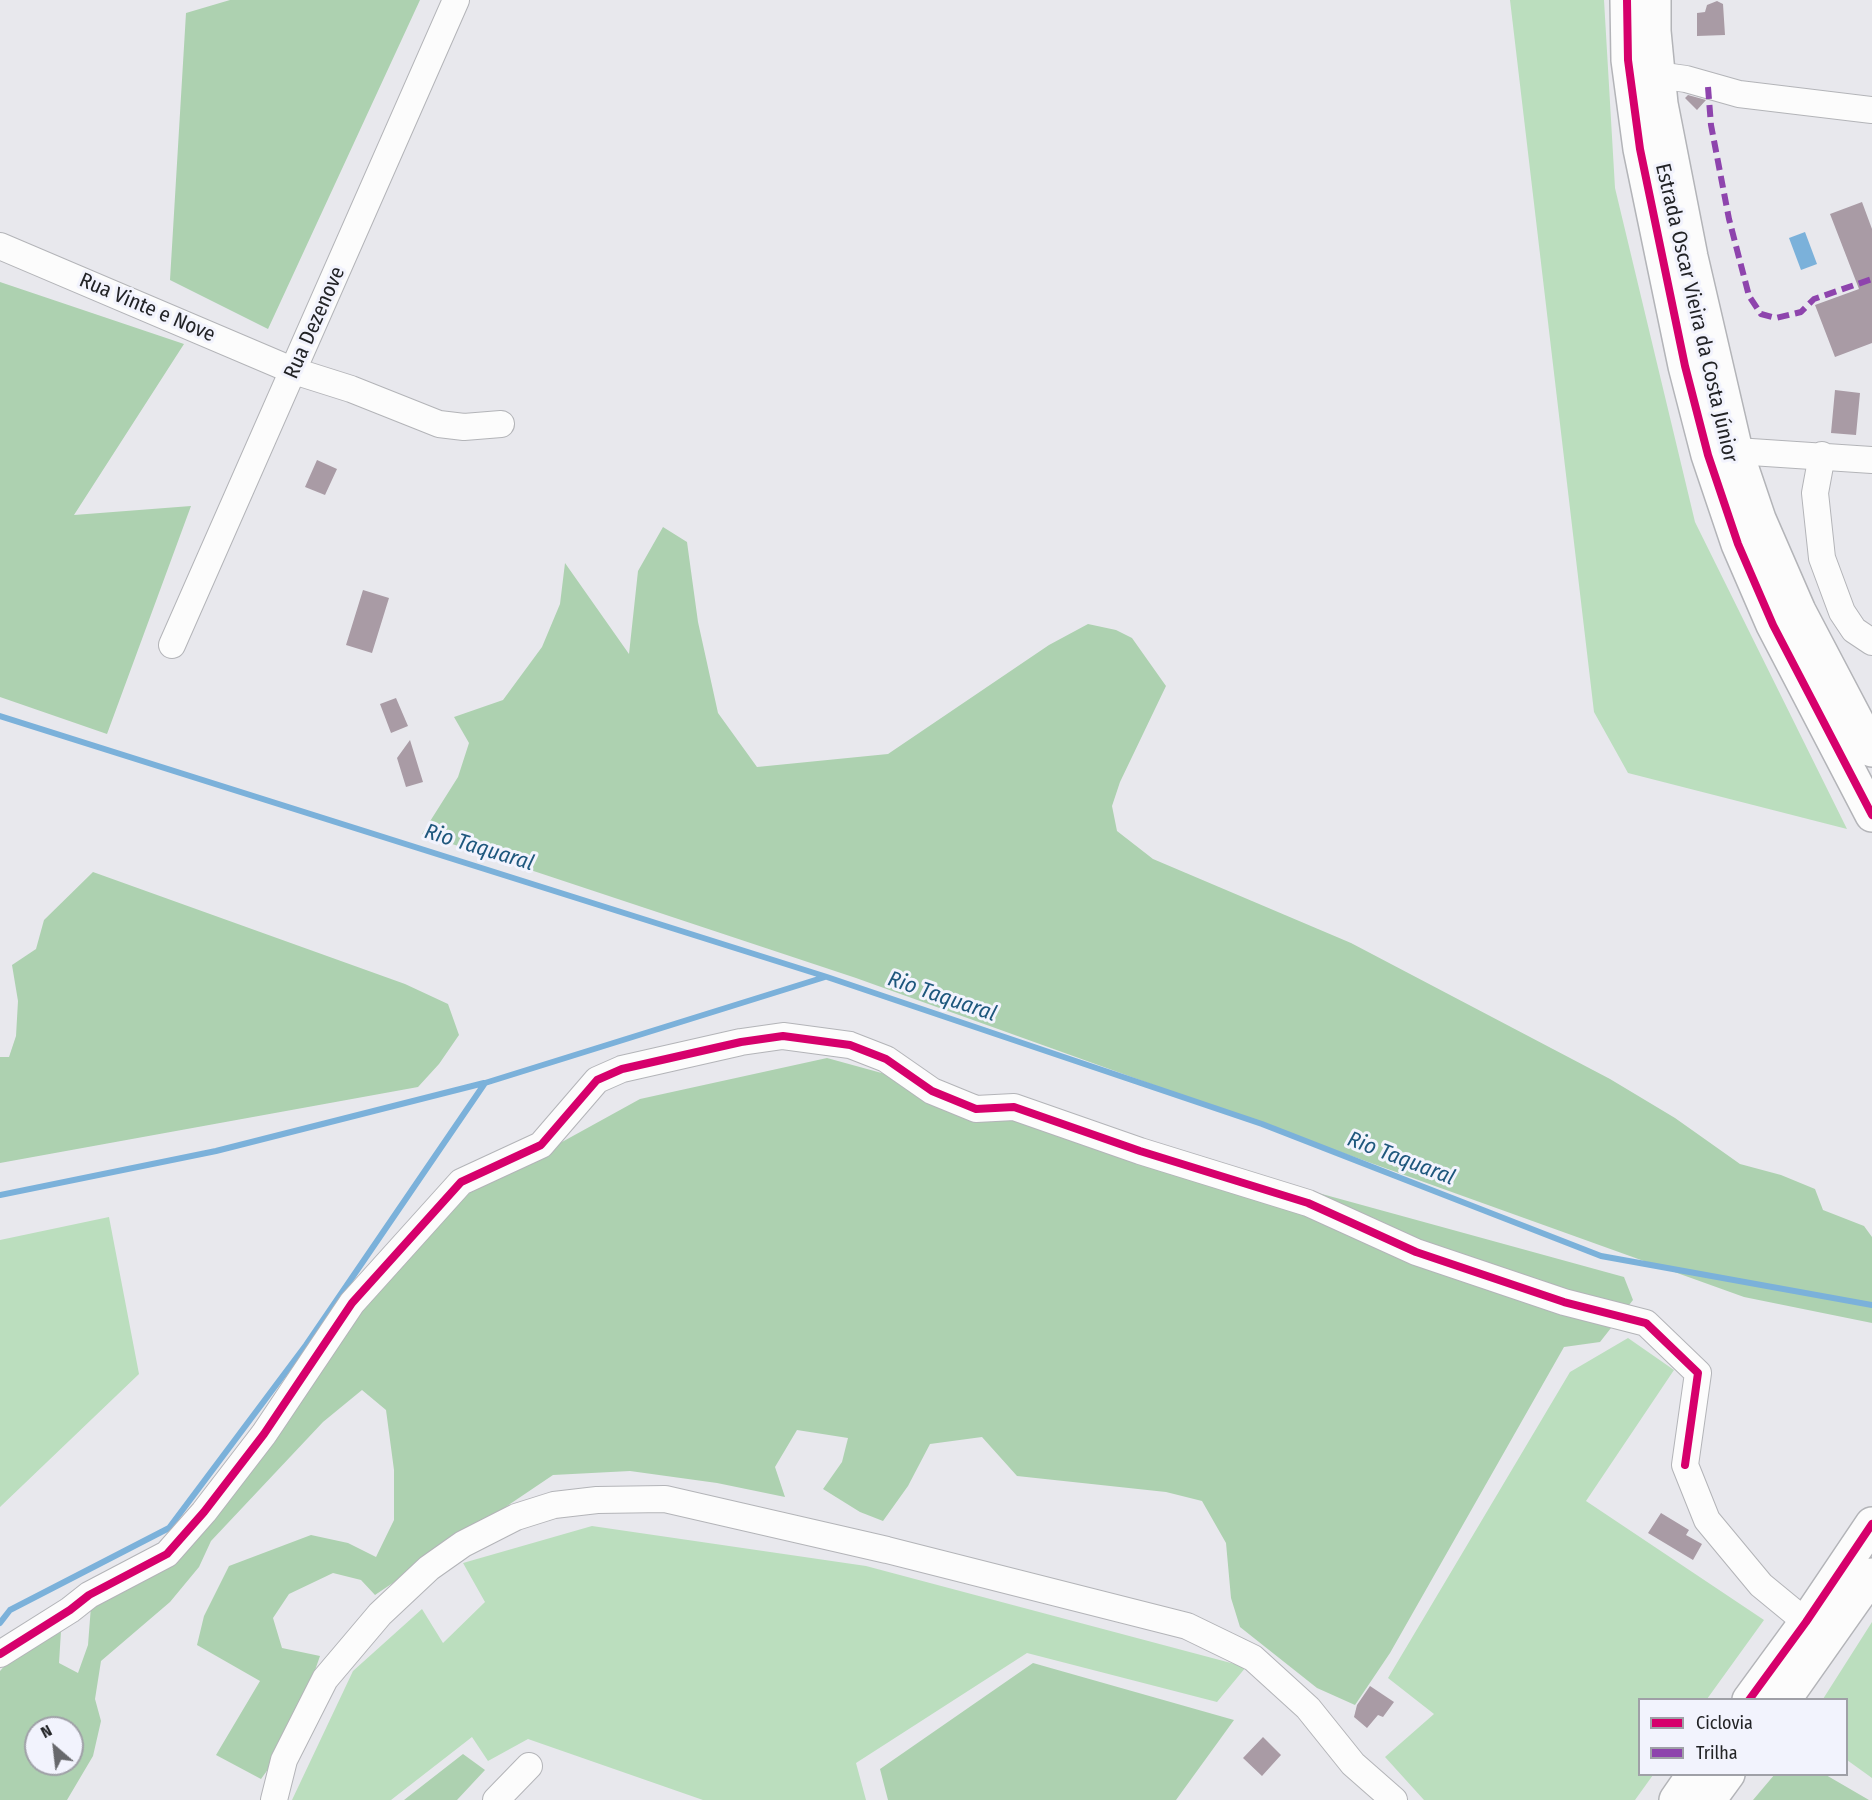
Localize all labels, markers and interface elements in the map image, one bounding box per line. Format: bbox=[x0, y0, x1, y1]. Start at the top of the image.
street label: Estrada Oscar Vieira da Costa Júnior bbox=[1649, 161, 1743, 465]
street label: Rua Dezenove bbox=[279, 263, 351, 383]
street label: Rua Vinte e Nove bbox=[75, 268, 219, 348]
water label: Rio Taquaral bbox=[421, 819, 537, 877]
water label: Rio Taquaral bbox=[884, 966, 1000, 1028]
water label: Rio Taquaral bbox=[1344, 1126, 1458, 1192]
legend bbox=[1638, 1698, 1848, 1776]
text: Ciclovia bbox=[1696, 1712, 1753, 1734]
north arrow bbox=[24, 1716, 84, 1776]
text: N bbox=[38, 1721, 55, 1742]
text: Trilha bbox=[1696, 1742, 1738, 1764]

